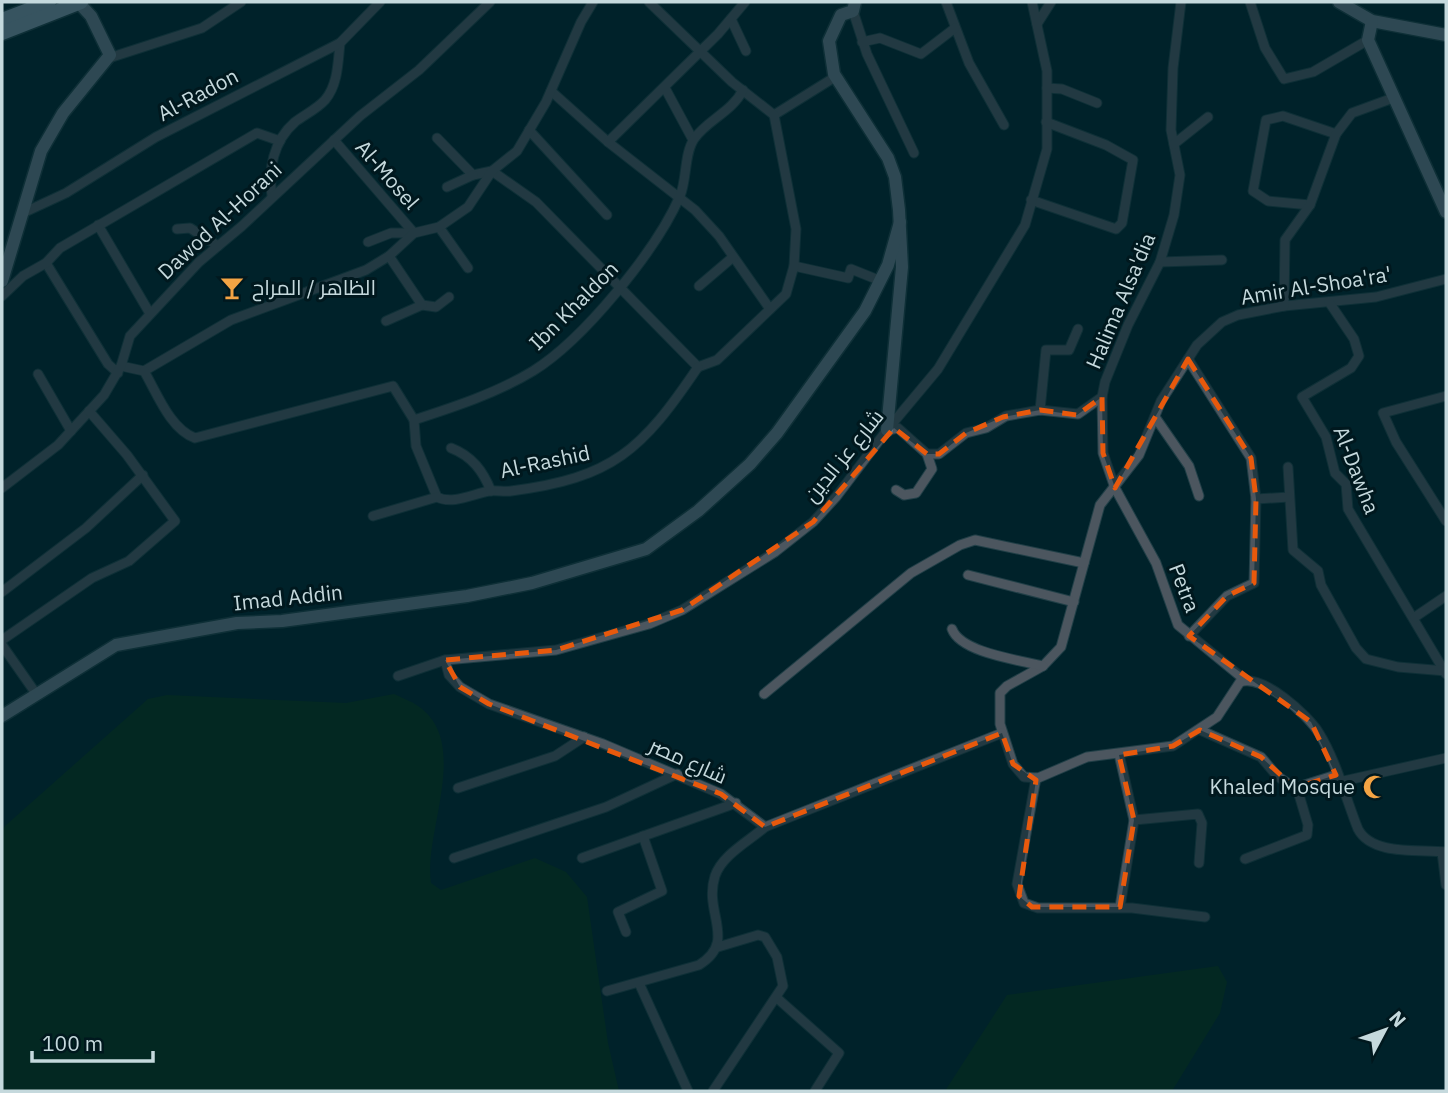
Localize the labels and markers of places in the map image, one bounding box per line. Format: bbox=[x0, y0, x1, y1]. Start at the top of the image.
place label: الظاهر / المراح bbox=[252, 273, 376, 302]
bar icon: الظاهر / المراح bbox=[218, 274, 246, 302]
place label: Khaled Mosque bbox=[1209, 772, 1355, 800]
mosque icon: Khaled Mosque bbox=[1361, 773, 1389, 801]

